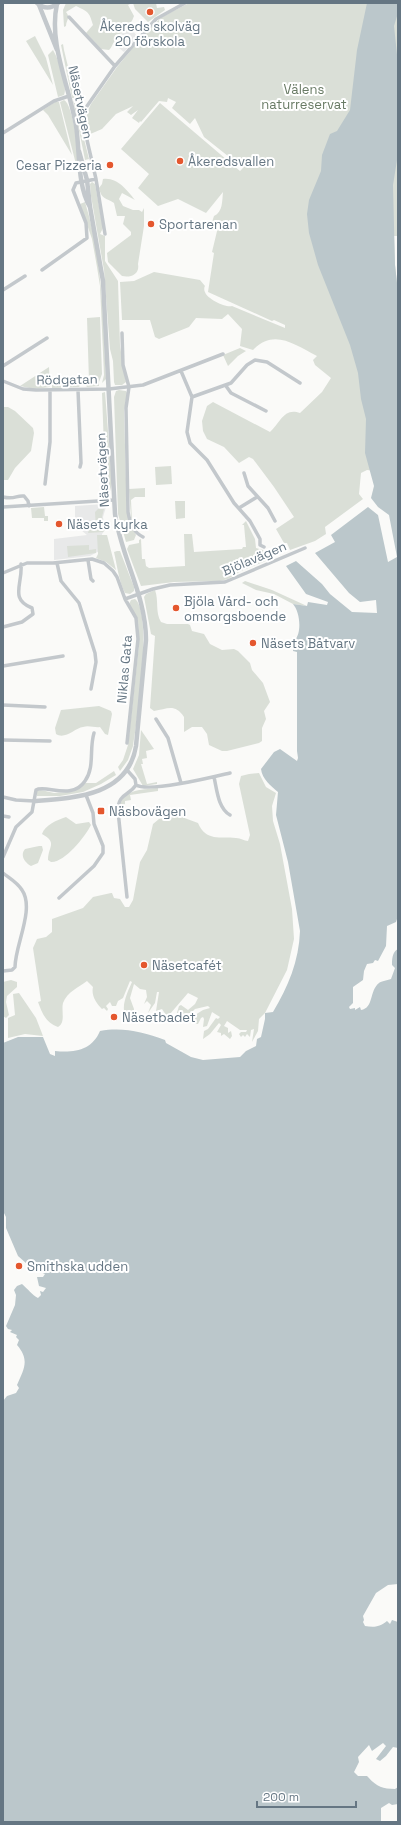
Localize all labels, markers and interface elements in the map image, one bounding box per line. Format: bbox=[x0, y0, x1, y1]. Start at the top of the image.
marker: Åkereds skolväg 20 förskola bbox=[145, 7, 155, 17]
place label: Åkereds skolväg 20 förskola bbox=[100, 18, 200, 50]
street label: Näsetvägen bbox=[64, 64, 97, 140]
park label: Välens naturreservat bbox=[261, 81, 347, 113]
place label: Åkeredsvallen bbox=[188, 153, 274, 170]
marker: Åkeredsvallen bbox=[175, 156, 185, 166]
place label: Cesar Pizzeria bbox=[16, 157, 103, 174]
marker: Cesar Pizzeria bbox=[105, 160, 115, 170]
place label: Sportarenan bbox=[159, 216, 237, 233]
marker: Sportarenan bbox=[146, 219, 156, 229]
street label: Rödgatan bbox=[36, 370, 98, 389]
street label: Näsetvägen bbox=[92, 432, 113, 508]
place label: Näsets kyrka bbox=[67, 516, 148, 533]
marker: Näsets kyrka bbox=[54, 519, 64, 529]
street label: Bjölavägen bbox=[219, 537, 289, 580]
place label: Bjöla Vård- och omsorgsboende bbox=[184, 593, 286, 625]
marker: Bjöla Vård- och omsorgsboende bbox=[171, 603, 181, 613]
street label: Niklas Gata bbox=[113, 634, 136, 704]
place label: Näsets Båtvarv bbox=[261, 635, 355, 652]
marker: Näsets Båtvarv bbox=[248, 638, 258, 648]
place label: Näsbovägen bbox=[109, 803, 186, 820]
marker: Näsbovägen bbox=[96, 806, 106, 816]
place label: Näsetcafét bbox=[152, 957, 222, 974]
marker: Näsetcafét bbox=[139, 960, 149, 970]
place label: Näsetbadet bbox=[122, 1009, 196, 1026]
marker: Näsetbadet bbox=[109, 1012, 119, 1022]
place label: Smithska udden bbox=[27, 1258, 128, 1275]
marker: Smithska udden bbox=[14, 1261, 24, 1271]
scale bar bbox=[257, 1783, 356, 1809]
text: 200 m bbox=[263, 1789, 299, 1805]

